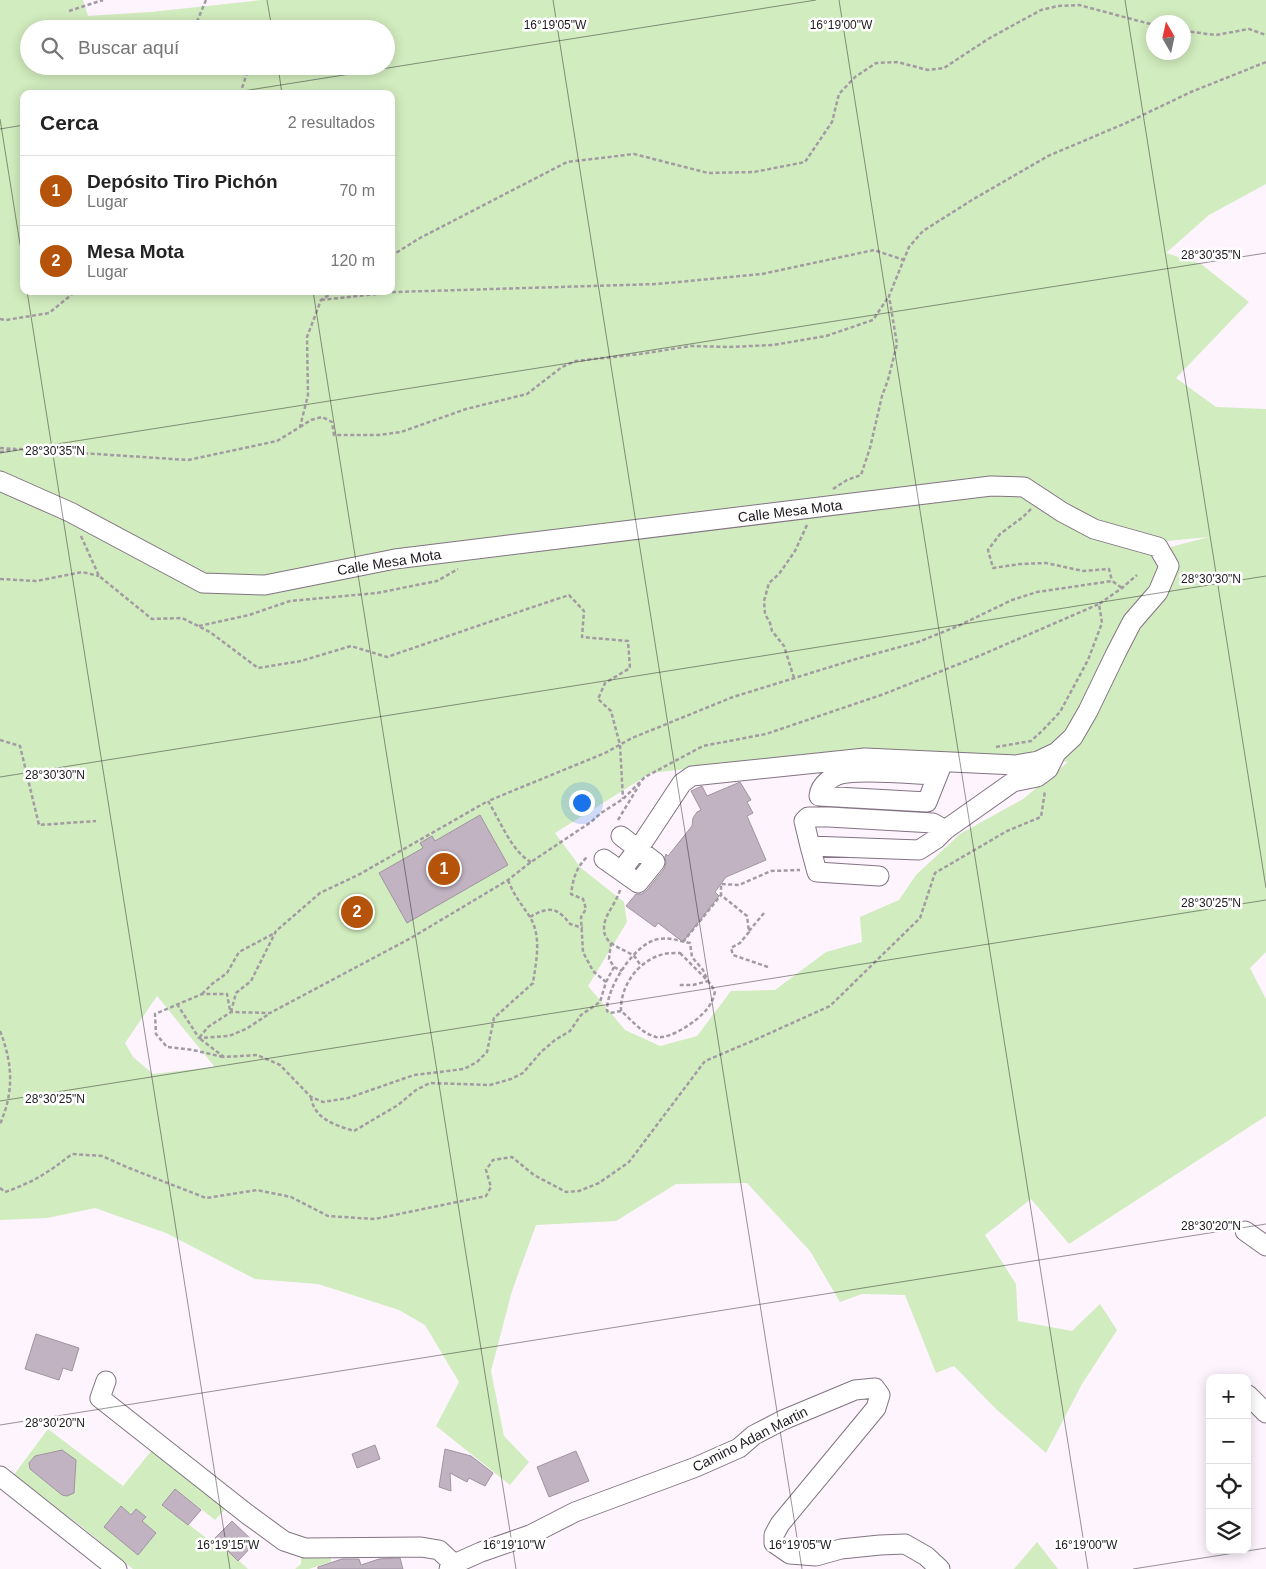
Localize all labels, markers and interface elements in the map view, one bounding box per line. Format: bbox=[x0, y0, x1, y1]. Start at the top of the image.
north arrow bbox=[1146, 15, 1191, 60]
text: 16°19'05"W bbox=[524, 18, 587, 32]
text: 16°19'00"W bbox=[810, 18, 873, 32]
search box bbox=[20, 20, 395, 75]
icon: search bbox=[38, 34, 66, 62]
text: Buscar aquí bbox=[78, 37, 179, 58]
text: Cerca bbox=[40, 111, 98, 134]
text: 2 resultados bbox=[288, 114, 375, 131]
text: Depósito Tiro Pichón bbox=[87, 171, 278, 192]
text: 1 bbox=[52, 182, 60, 199]
text: 70 m bbox=[339, 182, 375, 199]
text: Lugar bbox=[87, 193, 128, 210]
text: Mesa Mota bbox=[87, 241, 184, 262]
text: 28°30'35"N bbox=[1181, 248, 1241, 262]
text: 2 bbox=[52, 252, 60, 269]
text: 120 m bbox=[331, 252, 375, 269]
text: Lugar bbox=[87, 263, 128, 280]
text: 28°30'35"N bbox=[25, 444, 85, 458]
street label: Calle Mesa Mota bbox=[737, 497, 843, 525]
street label: Calle Mesa Mota bbox=[336, 546, 442, 578]
text: 28°30'30"N bbox=[1181, 572, 1241, 586]
text: 28°30'30"N bbox=[25, 768, 85, 782]
your location bbox=[569, 790, 595, 816]
pin: 1 bbox=[428, 850, 460, 888]
pin: 2 bbox=[341, 893, 373, 931]
text: 28°30'25"N bbox=[1181, 896, 1241, 910]
text: 28°30'25"N bbox=[25, 1092, 85, 1106]
text: 28°30'20"N bbox=[1181, 1219, 1241, 1233]
map controls bbox=[1206, 1374, 1251, 1554]
button: + bbox=[1206, 1374, 1251, 1419]
street label: Camino Adan Martin bbox=[690, 1403, 810, 1475]
text: 28°30'20"N bbox=[25, 1416, 85, 1430]
button: − bbox=[1206, 1419, 1251, 1464]
button: locate bbox=[1206, 1464, 1251, 1509]
button: layers bbox=[1206, 1509, 1251, 1554]
text: 16°19'15"W bbox=[197, 1538, 260, 1552]
text: 16°19'10"W bbox=[483, 1538, 546, 1552]
text: 16°19'05"W bbox=[769, 1538, 832, 1552]
text: 16°19'00"W bbox=[1055, 1538, 1118, 1552]

